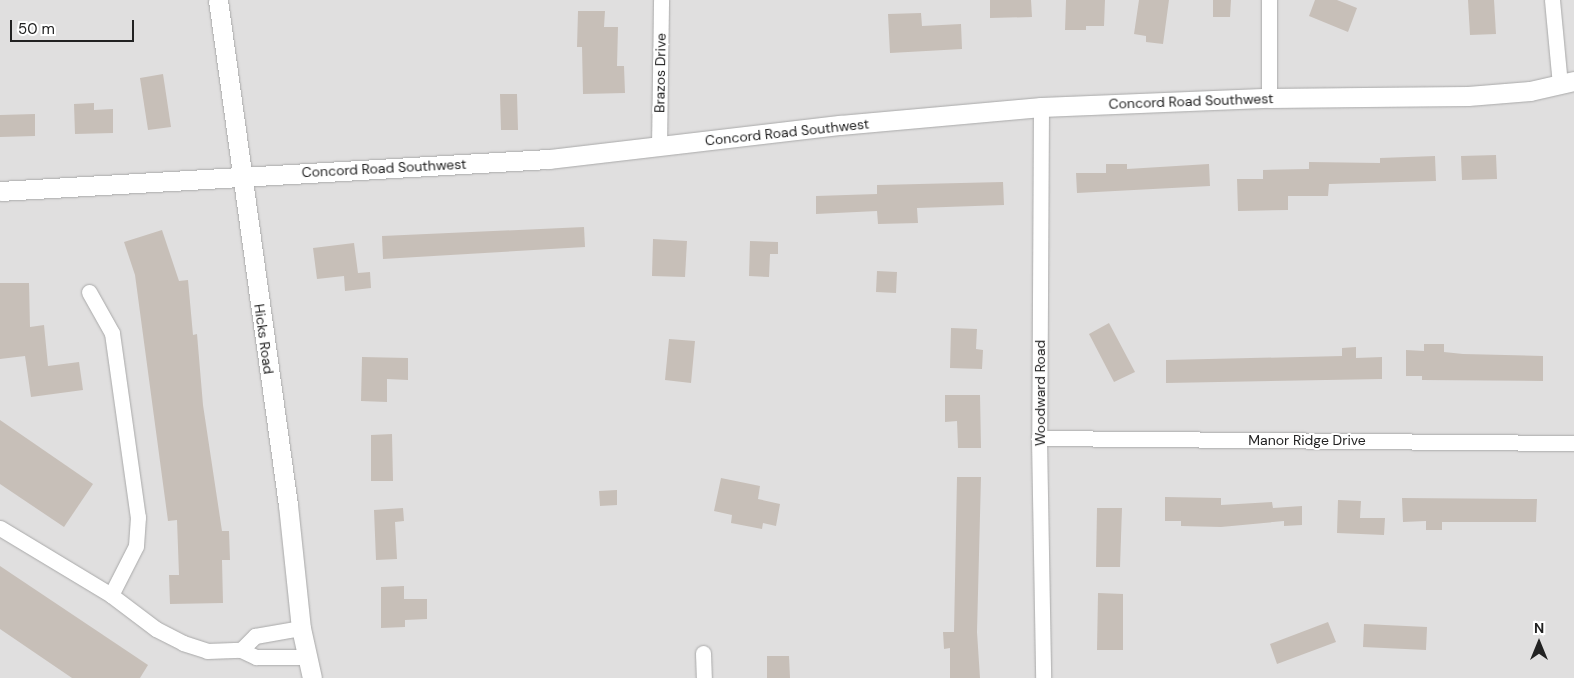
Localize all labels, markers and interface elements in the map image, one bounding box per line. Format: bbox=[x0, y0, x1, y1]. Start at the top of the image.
scale bar bbox=[12, 10, 136, 42]
text: 50 m bbox=[18, 19, 55, 39]
street label: Brazos Drive bbox=[651, 33, 669, 113]
street label: Concord Road Southwest bbox=[1108, 90, 1274, 112]
street label: Concord Road Southwest bbox=[704, 115, 870, 149]
street label: Concord Road Southwest bbox=[301, 155, 467, 181]
street label: Hicks Road bbox=[251, 303, 277, 375]
street label: Woodward Road bbox=[1032, 340, 1048, 446]
street label: Manor Ridge Drive bbox=[1248, 432, 1366, 448]
north arrow bbox=[1514, 618, 1564, 668]
text: N bbox=[1534, 619, 1544, 637]

